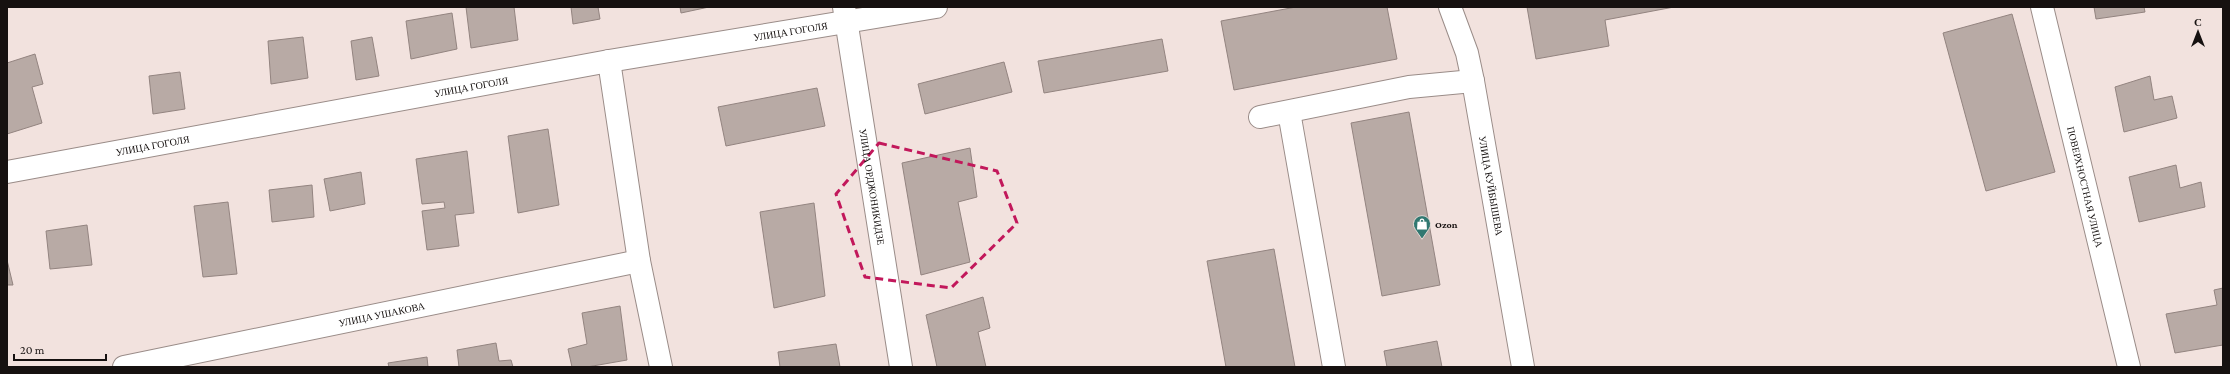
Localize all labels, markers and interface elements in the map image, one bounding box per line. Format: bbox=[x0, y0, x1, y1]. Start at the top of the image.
north arrow bbox=[2178, 12, 2218, 52]
text: С bbox=[2194, 16, 2202, 28]
street label: УЛИЦА ГОГОЛЯ bbox=[753, 19, 829, 43]
street label: УЛИЦА ГОГОЛЯ bbox=[433, 74, 509, 99]
street label: ПОВЕРХНОСТНАЯ УЛИЦА bbox=[2066, 125, 2106, 249]
street label: УЛИЦА ОРДЖОНИКИДЗЕ bbox=[858, 128, 887, 246]
street label: УЛИЦА ГОГОЛЯ bbox=[115, 133, 191, 157]
street label: УЛИЦА КУЙБЫШЕВА bbox=[1477, 135, 1506, 237]
shop icon: Ozon bbox=[1412, 214, 1432, 239]
place label: Ozon bbox=[1435, 219, 1458, 230]
street label: УЛИЦА УШАКОВА bbox=[338, 300, 426, 328]
scale bar bbox=[14, 336, 106, 362]
text: 20 m bbox=[20, 343, 45, 357]

